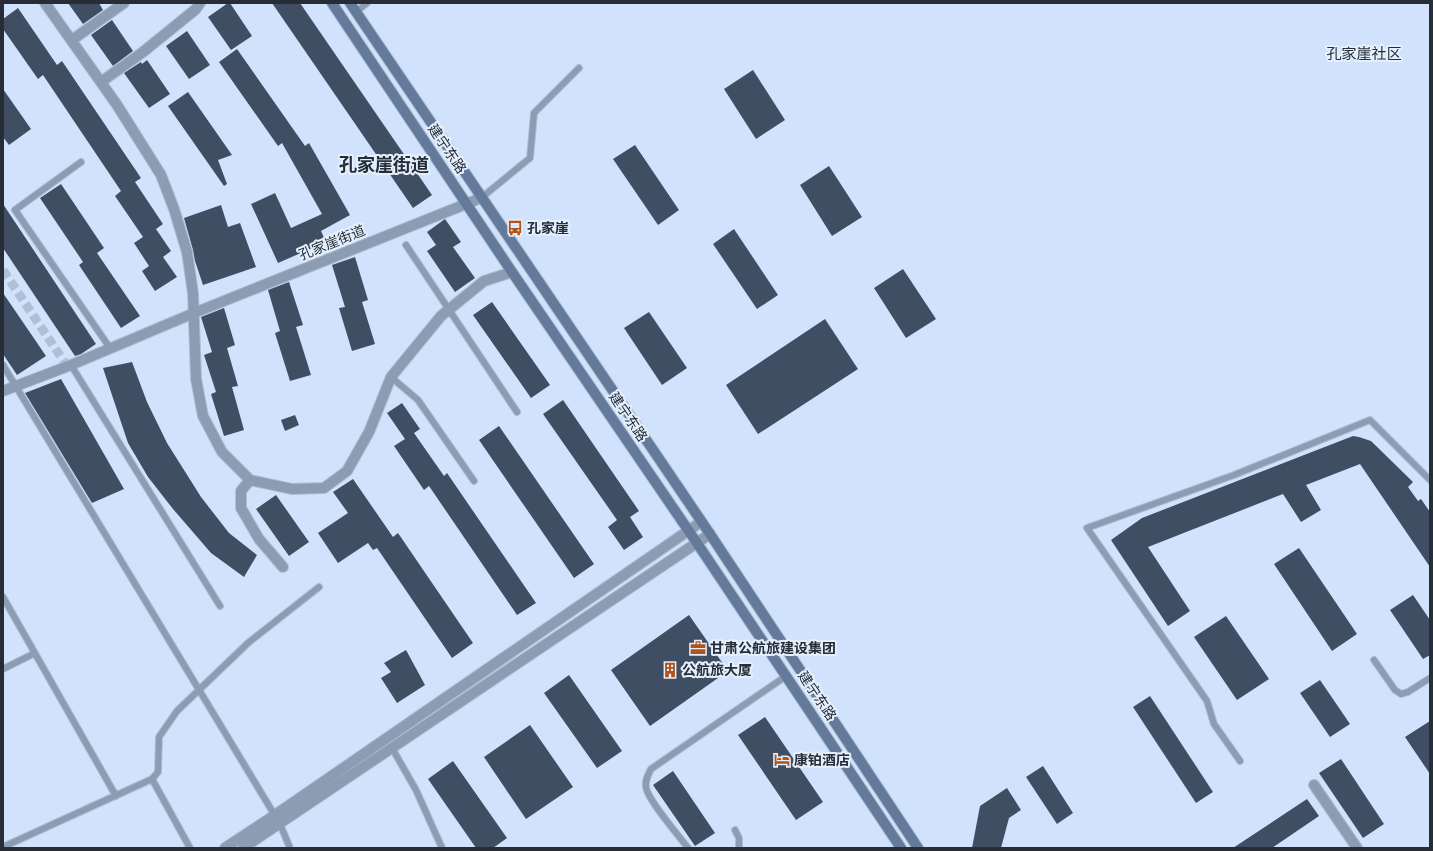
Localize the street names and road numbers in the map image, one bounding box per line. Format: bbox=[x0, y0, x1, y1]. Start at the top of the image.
street label: 建宁东路 bbox=[423, 120, 471, 178]
street label: 孔家崖街道 bbox=[296, 220, 368, 266]
street label: 建宁东路 bbox=[604, 388, 652, 446]
street label: 建宁东路 bbox=[793, 667, 841, 725]

